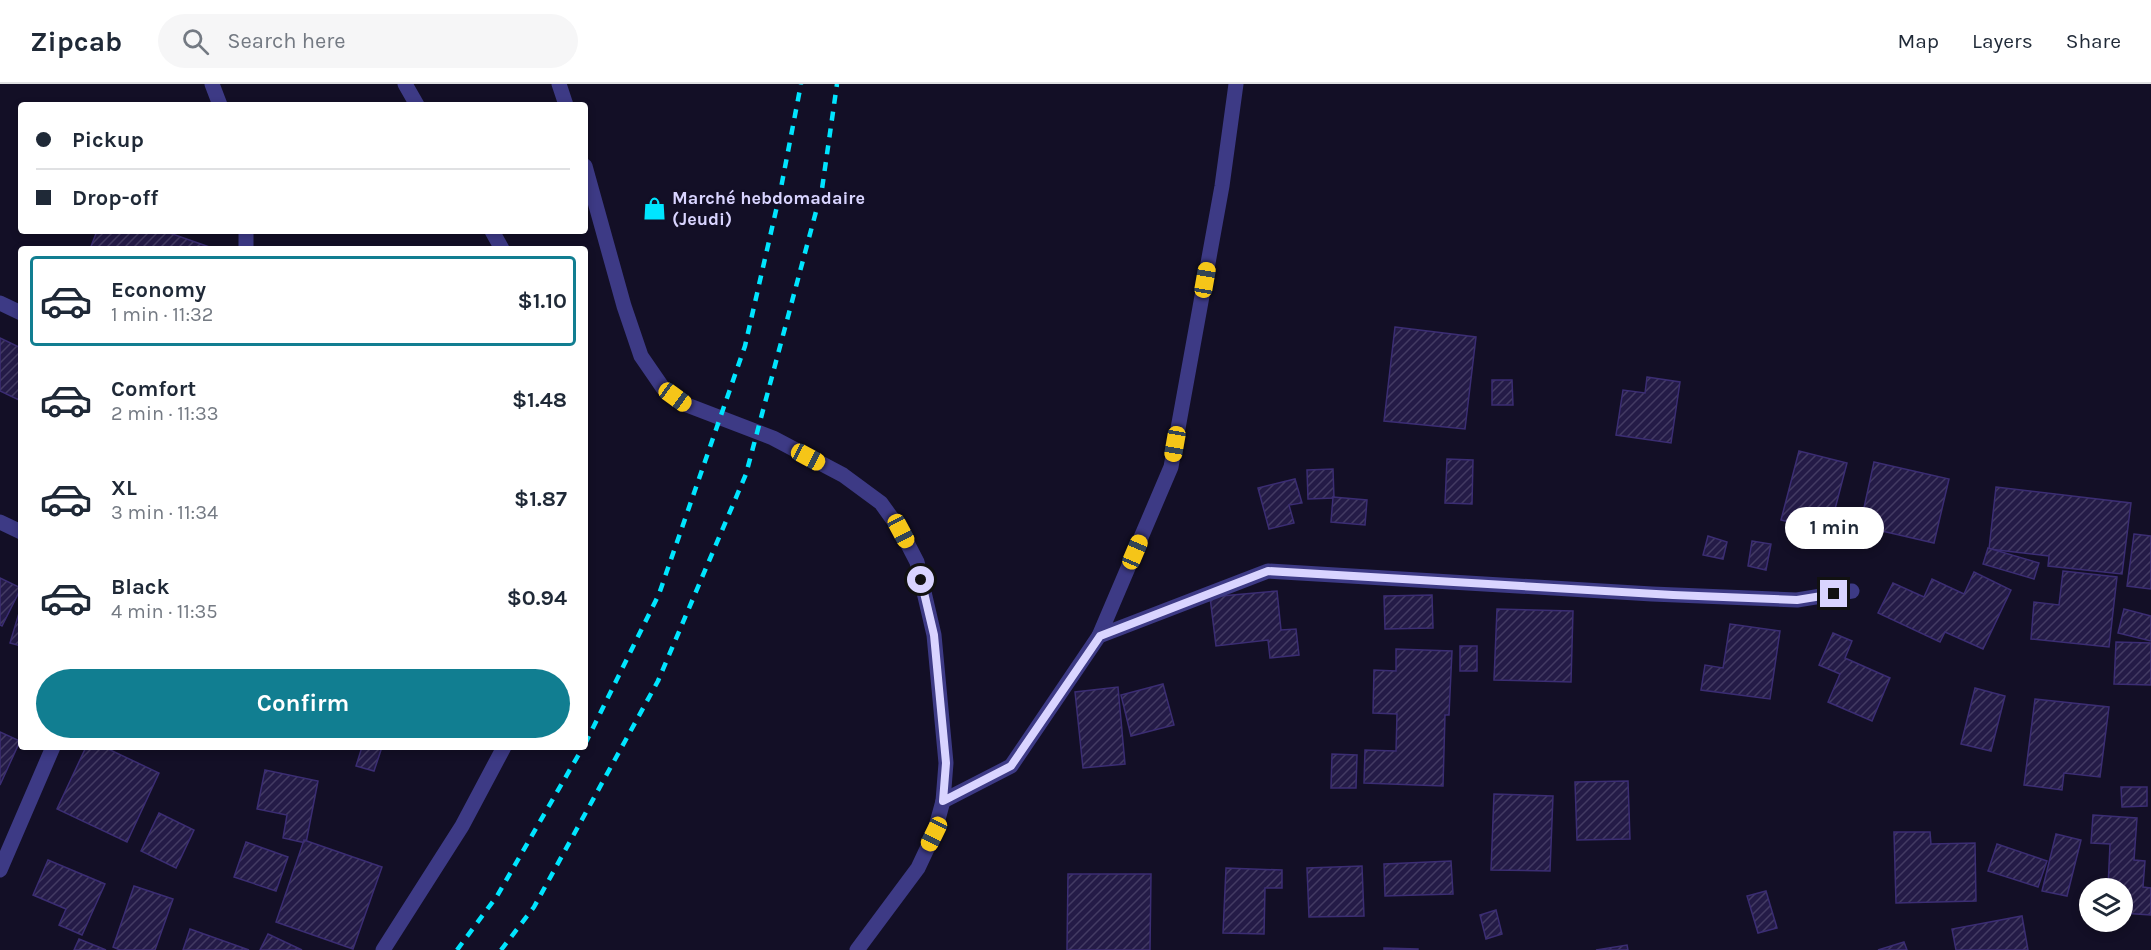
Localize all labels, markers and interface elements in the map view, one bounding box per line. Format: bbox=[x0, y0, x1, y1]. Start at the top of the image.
search box bbox=[158, 14, 578, 68]
text: Zipcab bbox=[30, 25, 122, 58]
icon: search bbox=[179, 25, 212, 58]
text: Search here bbox=[227, 28, 346, 54]
text: Map bbox=[1897, 29, 1939, 53]
text: Layers bbox=[1972, 29, 2033, 53]
text: Share bbox=[2066, 29, 2121, 53]
text: Pickup bbox=[72, 127, 144, 153]
text: Drop-off bbox=[72, 185, 158, 211]
place label: Marché hebdomadaire (Jeudi) bbox=[672, 187, 865, 230]
shop icon: Marché hebdomadaire (Jeudi) bbox=[641, 195, 667, 221]
car bbox=[1193, 261, 1217, 299]
icon: car bbox=[39, 274, 93, 328]
text: Economy bbox=[111, 277, 206, 303]
text: $1.10 bbox=[518, 288, 567, 314]
text: 1 min · 11:32 bbox=[111, 303, 213, 326]
icon: car bbox=[39, 373, 93, 427]
text: Comfort bbox=[111, 376, 196, 402]
car bbox=[655, 379, 695, 415]
text: $1.48 bbox=[512, 387, 567, 413]
text: 2 min · 11:33 bbox=[111, 402, 219, 425]
car bbox=[1163, 425, 1187, 463]
car bbox=[788, 441, 828, 473]
icon: car bbox=[39, 472, 93, 526]
text: XL bbox=[111, 475, 137, 501]
text: $1.87 bbox=[514, 486, 567, 512]
text: 3 min · 11:34 bbox=[111, 501, 218, 524]
callout: 1 min bbox=[1784, 507, 1884, 549]
car bbox=[885, 511, 917, 551]
text: 1 min bbox=[1809, 516, 1860, 539]
car bbox=[1120, 532, 1150, 572]
route start bbox=[907, 566, 934, 593]
icon: car bbox=[39, 571, 93, 625]
text: Black bbox=[111, 574, 170, 600]
route end bbox=[1820, 580, 1847, 607]
text: $0.94 bbox=[507, 585, 567, 611]
text: 4 min · 11:35 bbox=[111, 600, 218, 623]
button: Confirm bbox=[36, 669, 570, 738]
car bbox=[918, 814, 950, 854]
map controls bbox=[2079, 878, 2133, 932]
button: layers bbox=[2079, 878, 2133, 932]

